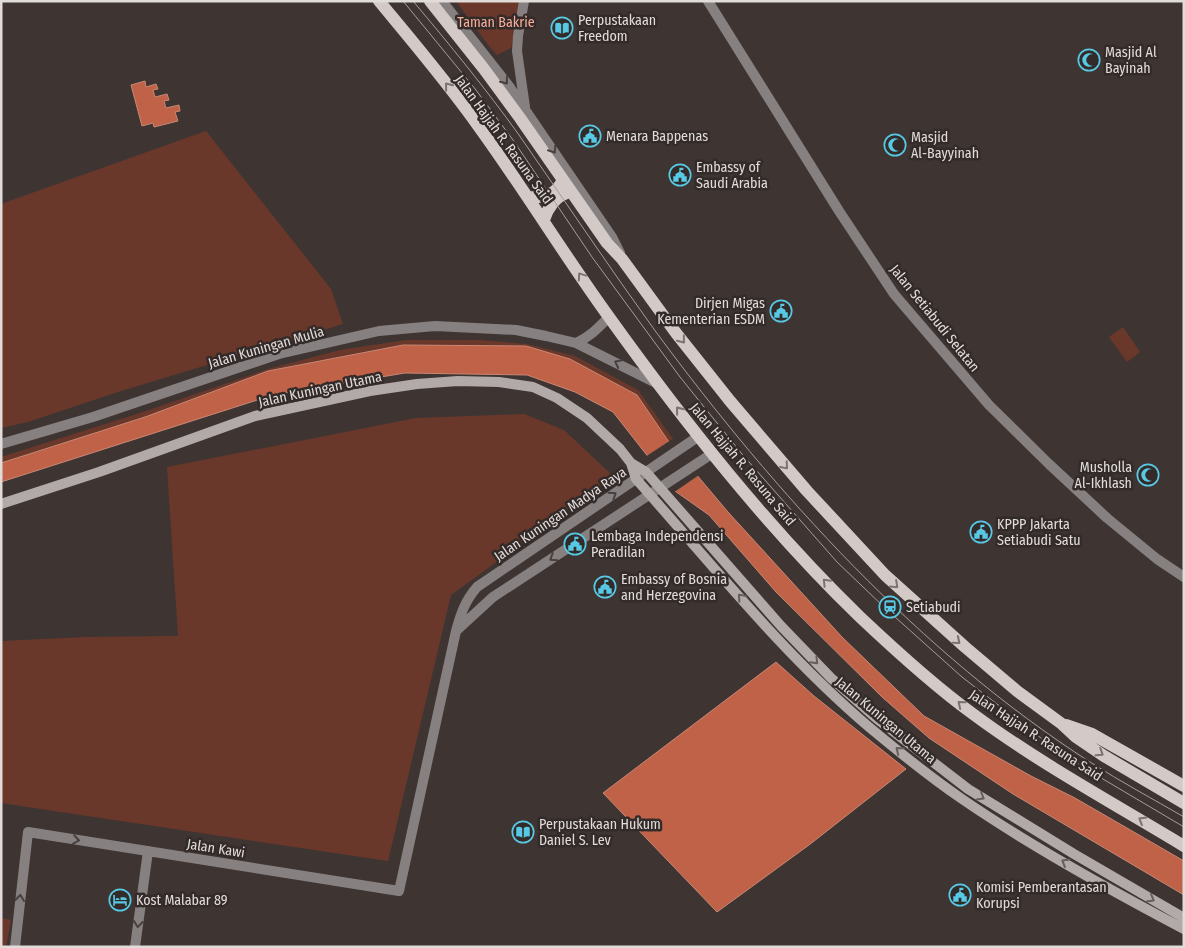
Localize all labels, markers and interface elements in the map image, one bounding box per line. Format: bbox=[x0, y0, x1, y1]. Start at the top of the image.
place label: Perpustakaan Freedom bbox=[578, 12, 656, 45]
park label: Taman Bakrie bbox=[457, 14, 535, 31]
library icon: Perpustakaan Freedom bbox=[550, 16, 574, 40]
place label: Masjid Al Bayinah bbox=[1105, 44, 1157, 77]
mosque icon: Masjid Al Bayinah bbox=[1077, 48, 1101, 72]
street label: Jalan Hajjah R. Rasuna Said bbox=[451, 71, 556, 207]
one-way arrow bbox=[499, 75, 508, 84]
one-way arrow bbox=[445, 83, 453, 92]
public building icon: Menara Bappenas bbox=[578, 124, 602, 148]
place label: Menara Bappenas bbox=[606, 128, 708, 145]
place label: Masjid Al-Bayyinah bbox=[911, 129, 979, 162]
mosque icon: Masjid Al-Bayyinah bbox=[883, 133, 907, 157]
one-way arrow bbox=[547, 144, 557, 153]
place label: Embassy of Saudi Arabia bbox=[696, 159, 768, 192]
public building icon: Embassy of Saudi Arabia bbox=[668, 163, 692, 187]
street label: Jalan Setiabudi Selatan bbox=[886, 261, 983, 375]
one-way arrow bbox=[578, 273, 587, 282]
place label: Dirjen Migas Kementerian ESDM bbox=[657, 295, 765, 328]
public building icon: Dirjen Migas Kementerian ESDM bbox=[769, 299, 793, 323]
street label: Jalan Kuningan Mulia bbox=[206, 323, 326, 372]
one-way arrow bbox=[676, 334, 685, 344]
one-way arrow bbox=[614, 359, 623, 370]
street label: Jalan Kuningan Utama bbox=[257, 368, 383, 411]
street label: Jalan Hajjah R. Rasuna Said bbox=[686, 399, 799, 529]
one-way arrow bbox=[676, 406, 685, 416]
place label: Musholla Al-Ikhlash bbox=[1075, 459, 1132, 492]
one-way arrow bbox=[779, 460, 788, 469]
mosque icon: Musholla Al-Ikhlash bbox=[1136, 463, 1160, 487]
street label: Jalan Kuningan Madya Raya bbox=[491, 464, 630, 565]
one-way arrow bbox=[607, 492, 617, 501]
place label: KPPP Jakarta Setiabudi Satu bbox=[997, 516, 1081, 549]
public building icon: KPPP Jakarta Setiabudi Satu bbox=[969, 520, 993, 544]
place label: Lembaga Independensi Peradilan bbox=[591, 528, 724, 561]
public building icon: Lembaga Independensi Peradilan bbox=[563, 532, 587, 556]
one-way arrow bbox=[550, 552, 559, 561]
place label: Embassy of Bosnia and Herzegovina bbox=[621, 571, 727, 604]
public building icon: Embassy of Bosnia and Herzegovina bbox=[593, 575, 617, 599]
one-way arrow bbox=[823, 579, 832, 588]
one-way arrow bbox=[890, 579, 899, 588]
one-way arrow bbox=[737, 594, 746, 603]
station icon: Setiabudi bbox=[878, 595, 902, 619]
place label: Setiabudi bbox=[906, 599, 961, 616]
one-way arrow bbox=[951, 635, 960, 644]
one-way arrow bbox=[809, 656, 818, 665]
street label: Jalan Kuningan Utama bbox=[832, 673, 939, 767]
street label: Jalan Hajjah R. Rasuna Said bbox=[966, 686, 1105, 785]
one-way arrow bbox=[958, 702, 967, 710]
one-way arrow bbox=[1095, 747, 1104, 757]
one-way arrow bbox=[896, 748, 905, 756]
one-way arrow bbox=[976, 791, 985, 801]
place label: Perpustakaan Hukum Daniel S. Lev bbox=[539, 816, 661, 849]
one-way arrow bbox=[1139, 817, 1148, 827]
library icon: Perpustakaan Hukum Daniel S. Lev bbox=[511, 820, 535, 844]
one-way arrow bbox=[72, 834, 80, 844]
street label: Jalan Kawi bbox=[186, 836, 246, 861]
one-way arrow bbox=[1061, 859, 1070, 869]
place label: Komisi Pemberantasan Korupsi bbox=[976, 879, 1107, 912]
public building icon: Komisi Pemberantasan Korupsi bbox=[948, 883, 972, 907]
hotel icon: Kost Malabar 89 bbox=[108, 888, 132, 912]
place label: Kost Malabar 89 bbox=[136, 892, 228, 909]
one-way arrow bbox=[1145, 892, 1154, 902]
one-way arrow bbox=[14, 894, 25, 902]
one-way arrow bbox=[133, 920, 144, 928]

